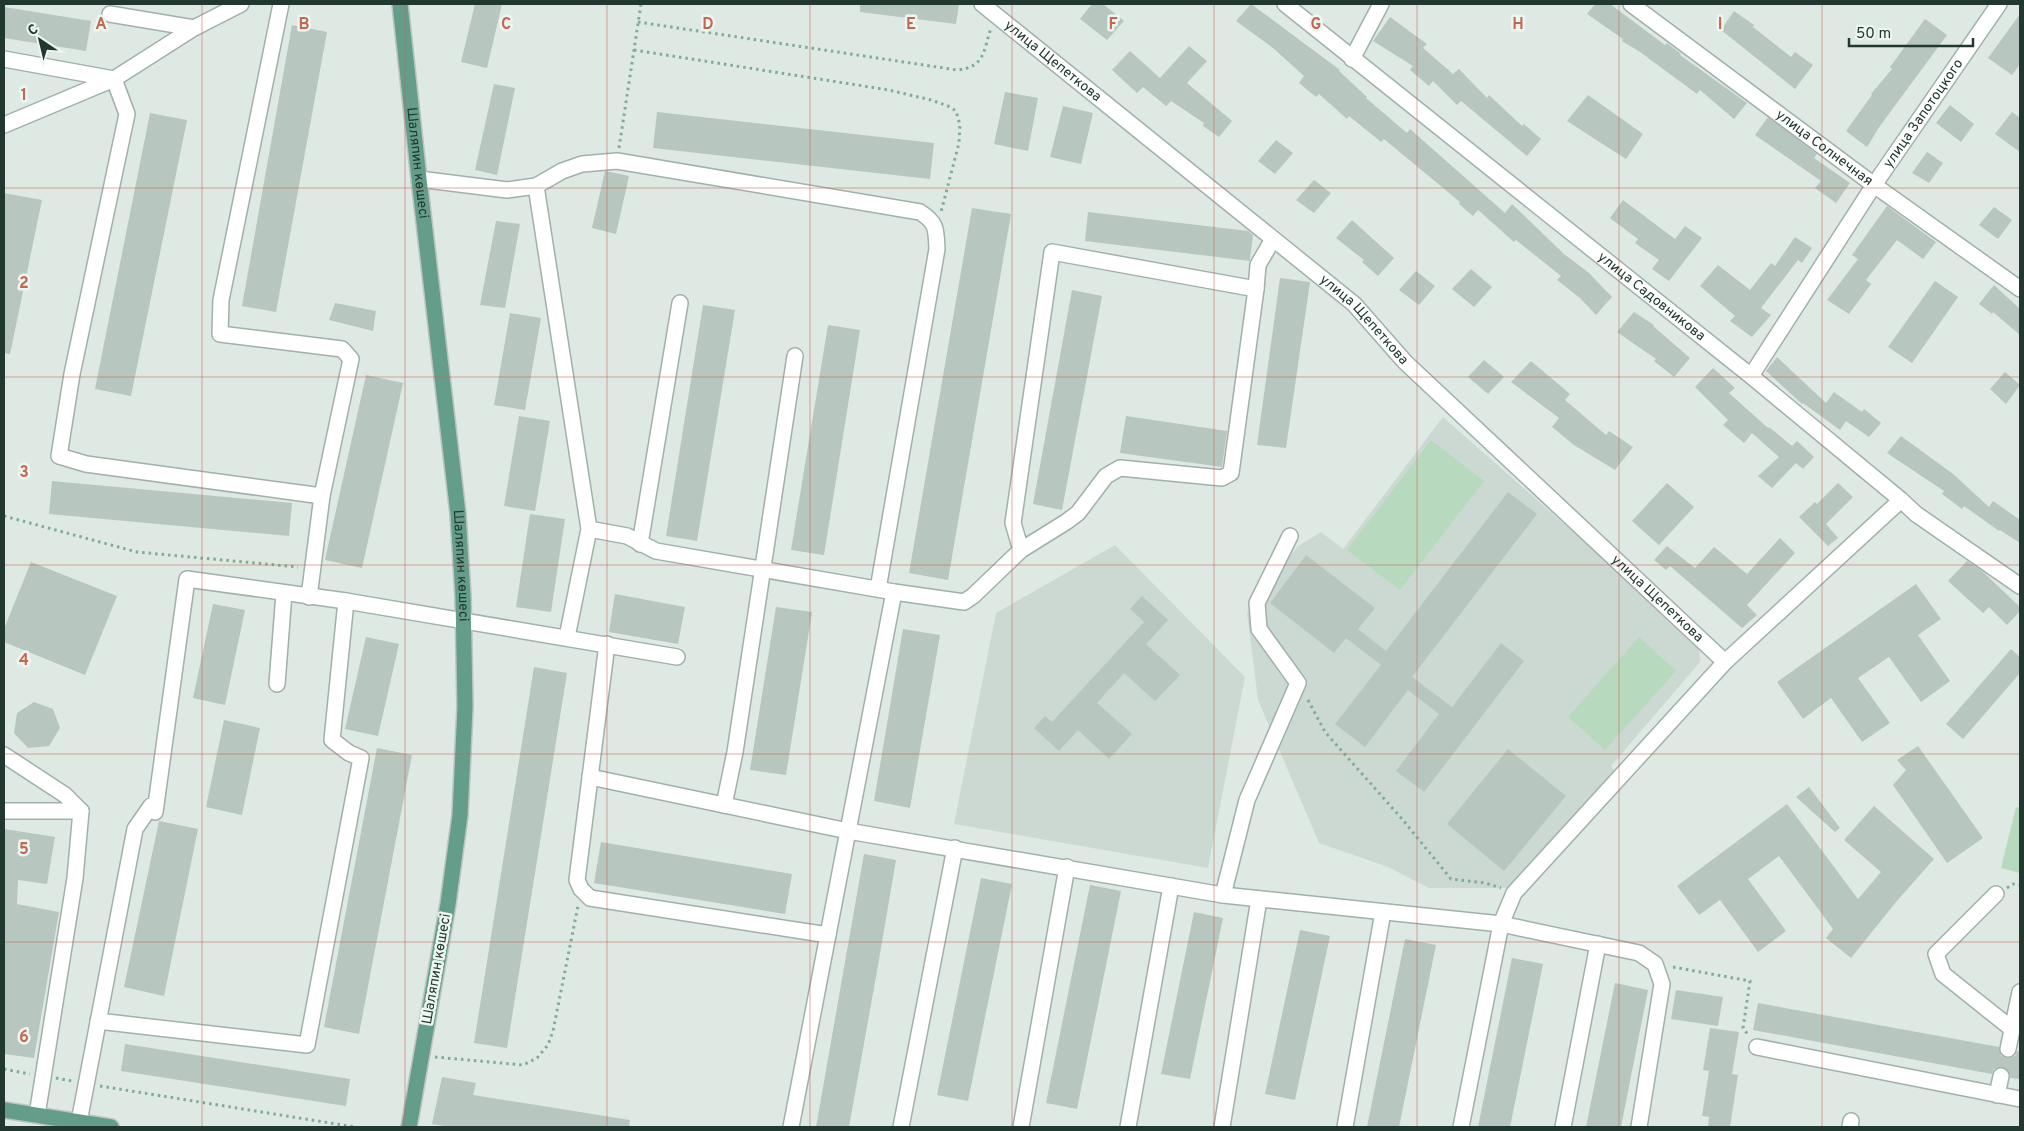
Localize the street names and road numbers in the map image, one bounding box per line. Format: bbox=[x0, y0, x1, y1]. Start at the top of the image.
street label: улица Щепеткова bbox=[1001, 17, 1105, 105]
street label: улица Запотоцкого bbox=[1880, 56, 1967, 171]
street label: улица Солнечная bbox=[1772, 106, 1876, 190]
street label: Шаляпин көшесі bbox=[403, 107, 432, 220]
street label: улица Садовникова bbox=[1594, 248, 1709, 345]
street label: улица Щепеткова bbox=[1316, 271, 1412, 368]
street label: Шаляпин көшесі bbox=[449, 509, 472, 622]
street label: улица Щепеткова bbox=[1608, 551, 1707, 646]
street label: Шаляпин көшесі bbox=[419, 912, 455, 1026]

